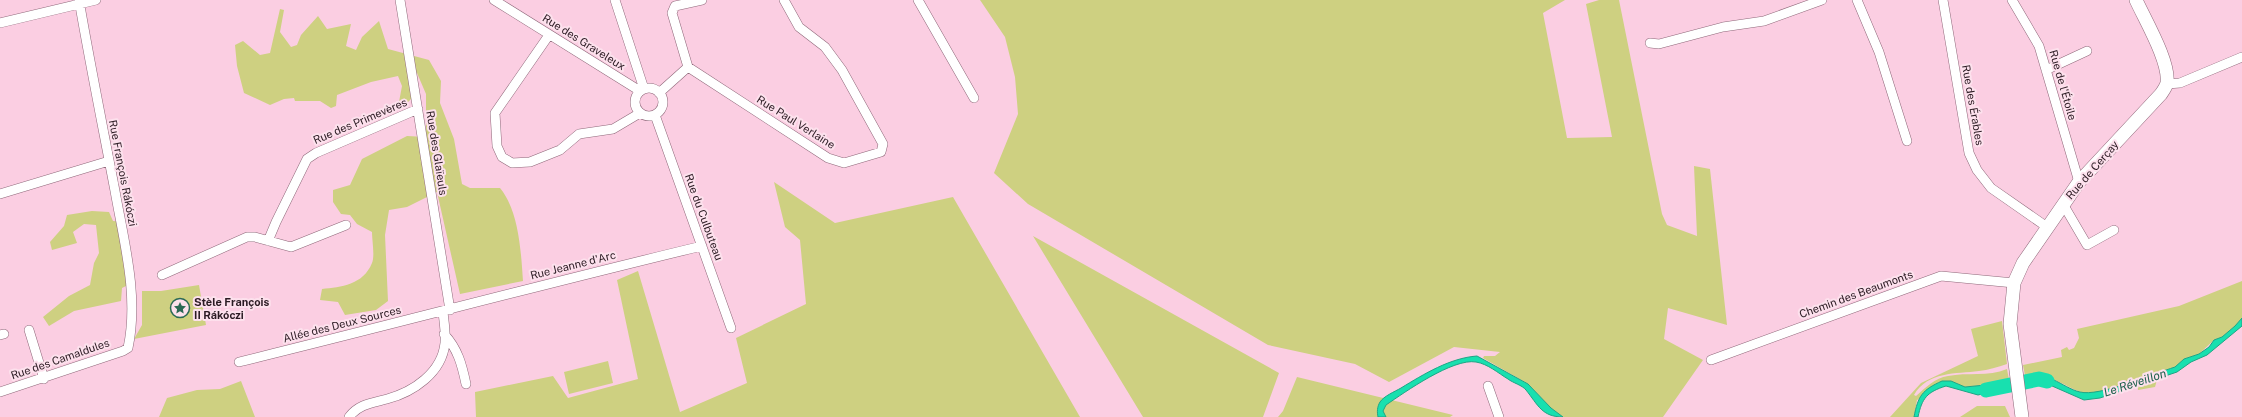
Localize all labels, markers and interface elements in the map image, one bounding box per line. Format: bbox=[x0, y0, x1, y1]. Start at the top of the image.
street label: Rue des Graveleux bbox=[541, 12, 627, 72]
street label: Rue de l'Étoile bbox=[2047, 48, 2080, 121]
street label: Rue des Érables bbox=[1960, 64, 1987, 147]
street label: Rue Paul Verlaine bbox=[755, 93, 837, 151]
street label: Rue des Primevères bbox=[311, 96, 409, 146]
street label: Rue des Glaïeuls bbox=[424, 110, 450, 197]
street label: Rue François Rákóczi bbox=[106, 119, 139, 227]
street label: Rue de Cerçay bbox=[2063, 138, 2121, 202]
street label: Rue du Culbuteau bbox=[683, 172, 725, 262]
street label: Rue Jeanne d'Arc bbox=[529, 249, 617, 281]
street label: Chemin des Beaumonts bbox=[1798, 268, 1915, 320]
place label: Stèle François II Rákóczi bbox=[194, 296, 269, 321]
place icon: Stèle François II Rákóczi bbox=[169, 297, 191, 319]
street label: Allée des Deux Sources bbox=[282, 303, 403, 344]
street label: Rue des Camaldules bbox=[9, 336, 111, 382]
water label: Le Réveillon bbox=[2102, 366, 2168, 400]

